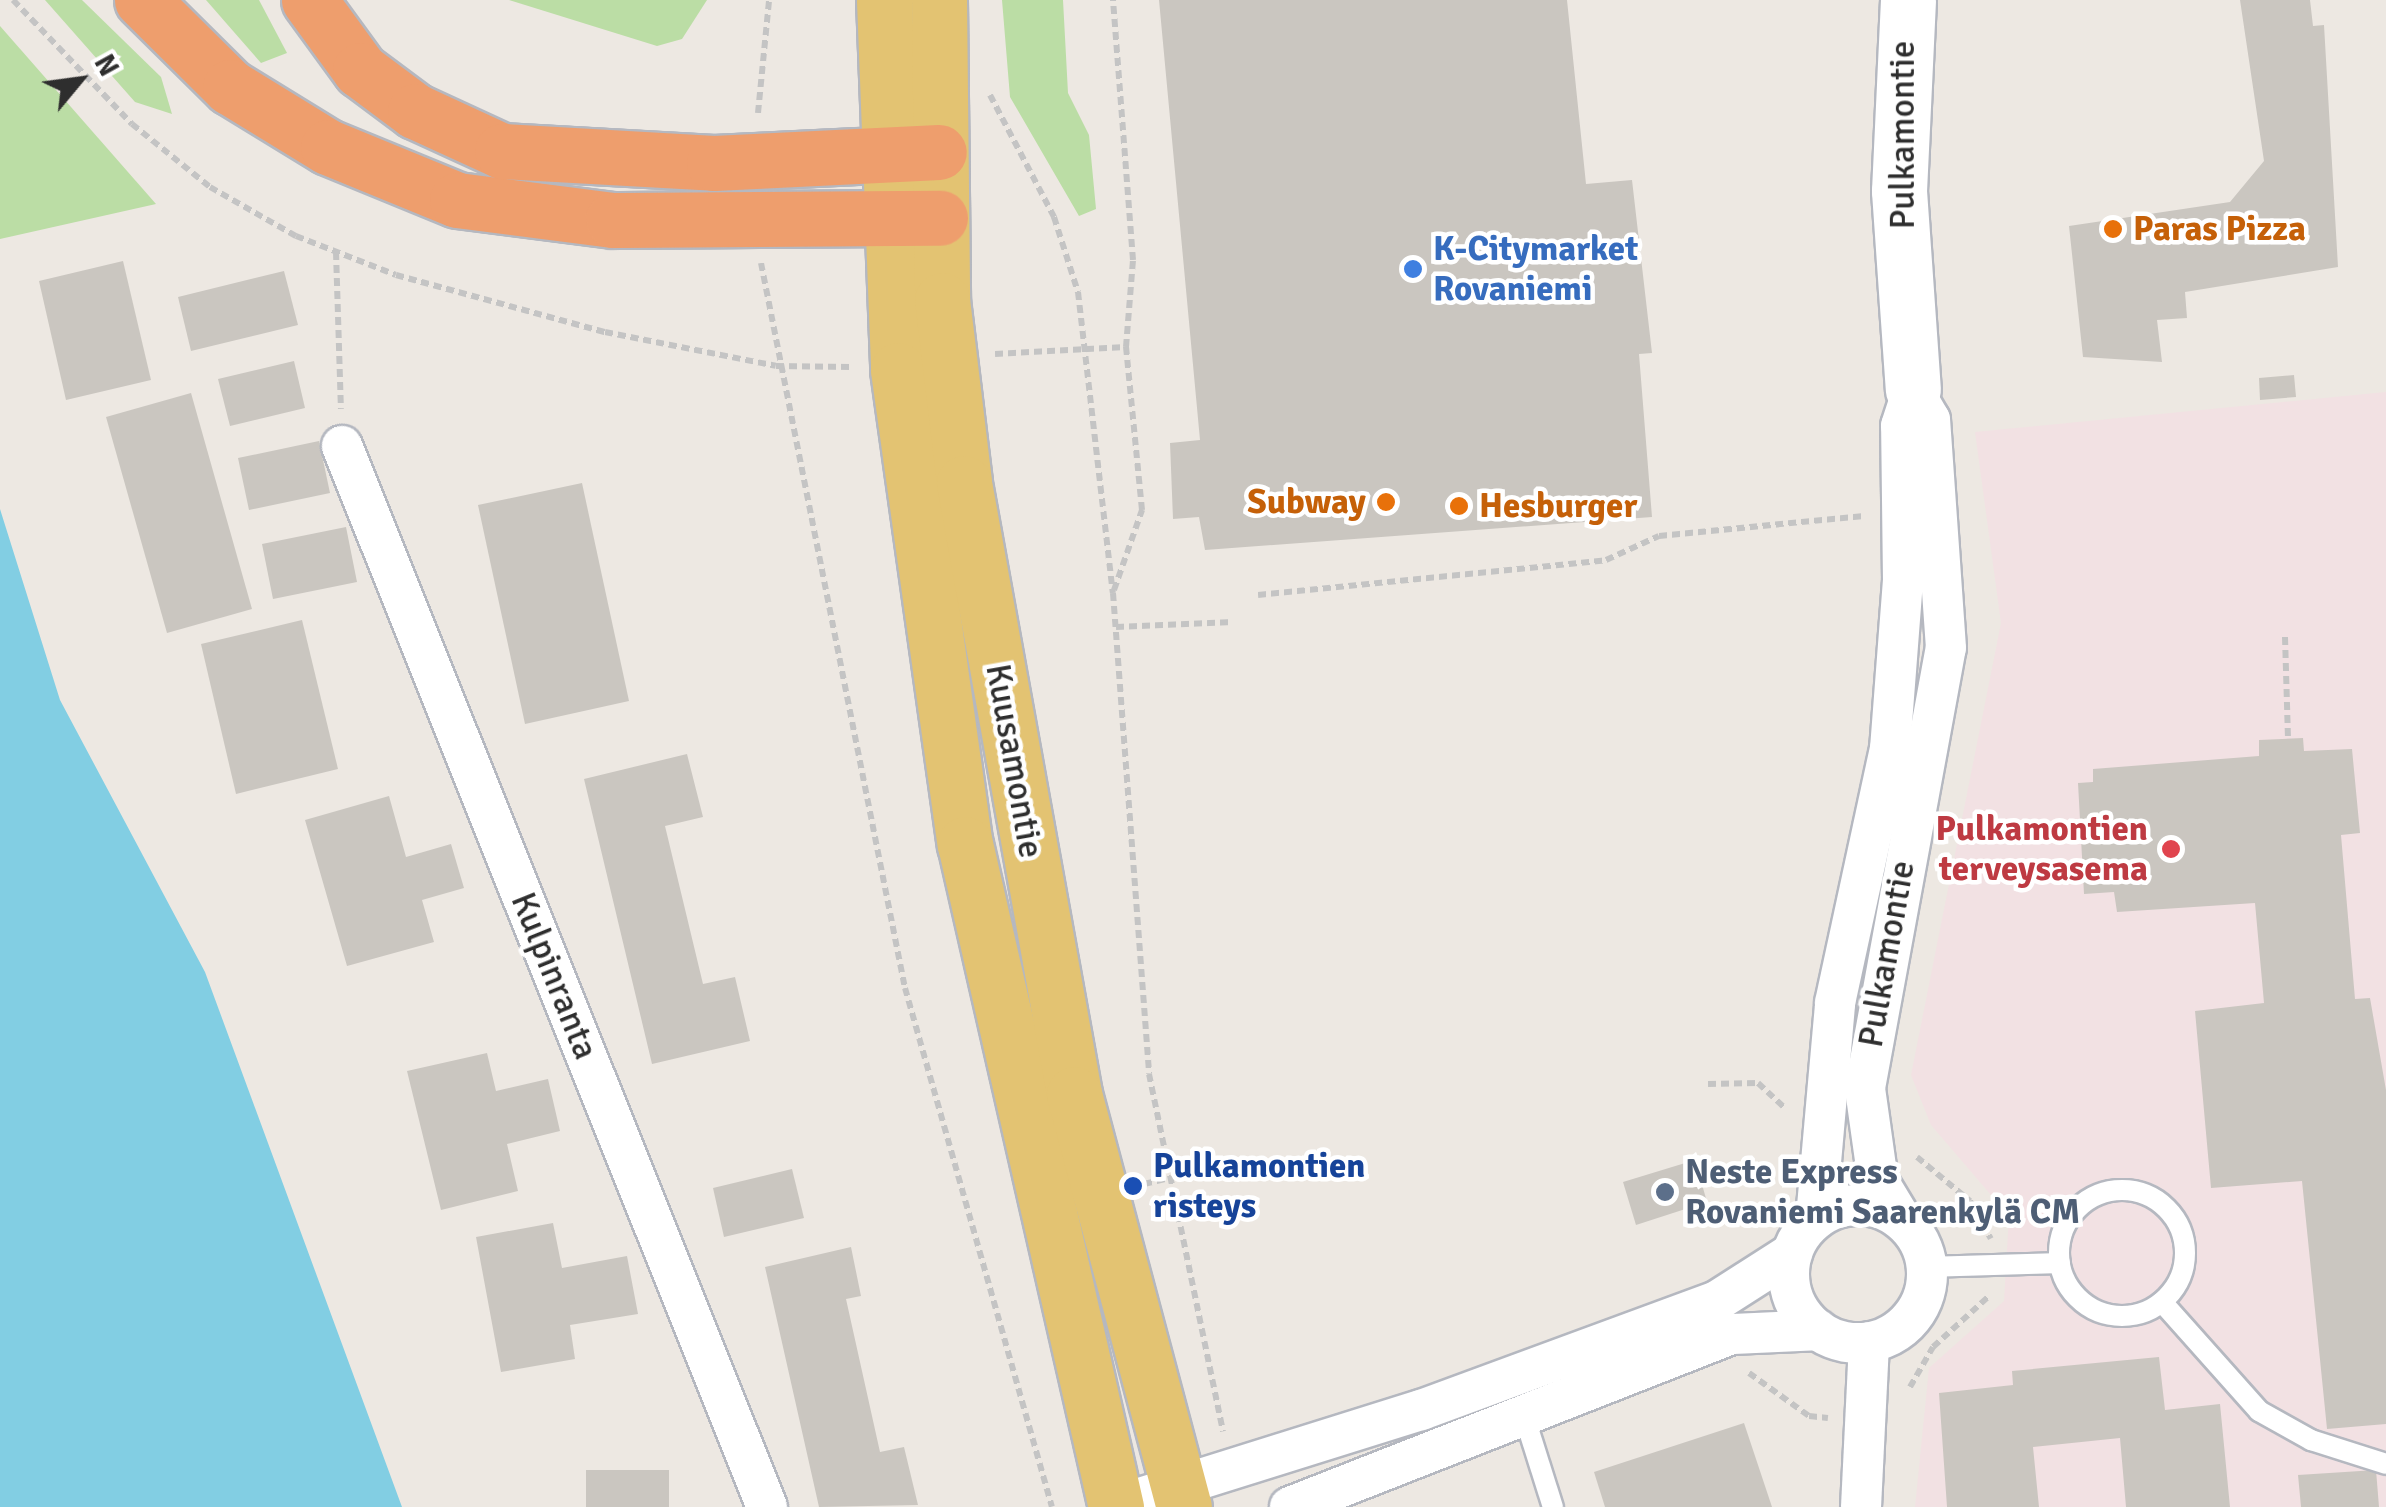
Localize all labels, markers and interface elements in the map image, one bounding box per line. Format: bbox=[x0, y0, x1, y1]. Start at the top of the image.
north arrow bbox=[30, 30, 130, 130]
street label: Pulkamontie bbox=[1882, 41, 1924, 229]
text: N bbox=[87, 49, 126, 82]
place label: Paras Pizza bbox=[2133, 208, 2306, 250]
marker: Paras Pizza bbox=[2102, 218, 2124, 240]
place label: K-Citymarket Rovaniemi bbox=[1433, 228, 1638, 310]
marker: K-Citymarket Rovaniemi bbox=[1402, 258, 1424, 280]
place label: Subway bbox=[1247, 481, 1366, 523]
place label: Hesburger bbox=[1479, 485, 1637, 527]
marker: Subway bbox=[1375, 491, 1397, 513]
marker: Hesburger bbox=[1448, 495, 1470, 517]
street label: Kuusamontie bbox=[976, 661, 1052, 861]
place label: Pulkamontien terveysasema bbox=[1936, 808, 2148, 890]
marker: Pulkamontien terveysasema bbox=[2158, 836, 2184, 862]
street label: Pulkamontie bbox=[1850, 857, 1924, 1051]
street label: Kulpinranta bbox=[502, 886, 606, 1066]
place label: Pulkamontien risteys bbox=[1153, 1145, 1365, 1227]
place label: Neste Express Rovaniemi Saarenkylä CM bbox=[1685, 1151, 2080, 1233]
marker: Pulkamontien risteys bbox=[1122, 1175, 1144, 1197]
marker: Neste Express Rovaniemi Saarenkylä CM bbox=[1654, 1181, 1676, 1203]

